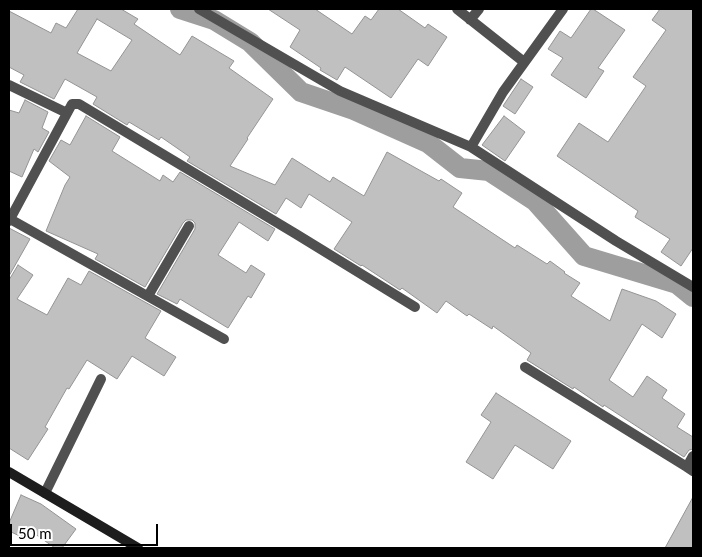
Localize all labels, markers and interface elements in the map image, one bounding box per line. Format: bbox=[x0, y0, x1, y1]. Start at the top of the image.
scale bar bbox=[12, 514, 160, 546]
text: 50 m bbox=[18, 524, 52, 542]

